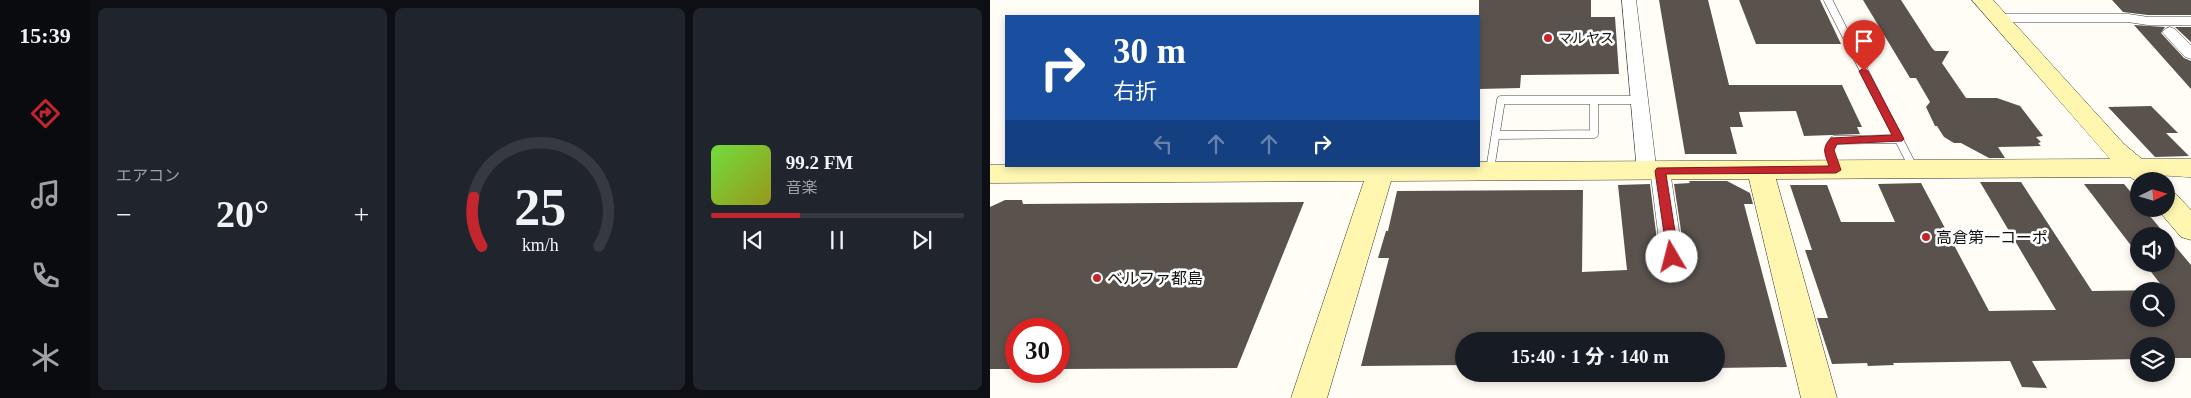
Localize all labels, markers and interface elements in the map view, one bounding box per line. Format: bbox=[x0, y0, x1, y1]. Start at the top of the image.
pin bbox=[1843, 20, 1885, 71]
text: 15:39 bbox=[19, 23, 71, 48]
icon: arrive bbox=[1850, 27, 1878, 55]
place label: マルヤス bbox=[1558, 31, 1614, 46]
text: 30 m bbox=[1113, 32, 1186, 71]
marker: マルヤス bbox=[1542, 32, 1554, 44]
icon: right bbox=[1030, 35, 1095, 100]
text: 右折 bbox=[1113, 79, 1157, 104]
icon: directions bbox=[28, 96, 63, 131]
icon: left bbox=[1149, 130, 1177, 158]
icon: ahead bbox=[1202, 130, 1230, 158]
icon: ahead bbox=[1255, 130, 1283, 158]
icon: right bbox=[1308, 130, 1336, 158]
text: 99.2 FM bbox=[786, 152, 853, 173]
text: エアコン bbox=[116, 167, 180, 184]
north arrow bbox=[2130, 172, 2175, 218]
map controls bbox=[2130, 172, 2175, 382]
icon: music bbox=[28, 177, 63, 212]
text: 25 bbox=[514, 179, 566, 236]
text: 音楽 bbox=[786, 179, 818, 196]
text: 20° bbox=[216, 193, 269, 235]
text: − bbox=[116, 199, 132, 230]
text: + bbox=[354, 199, 369, 230]
icon: previous bbox=[739, 226, 767, 254]
icon: pause bbox=[823, 226, 851, 254]
icon: next bbox=[908, 226, 936, 254]
button: sound bbox=[2130, 227, 2175, 272]
place label: 高倉第一コーポ bbox=[1936, 229, 2048, 246]
position arrow bbox=[1645, 230, 1697, 282]
marker: 高倉第一コーポ bbox=[1920, 231, 1932, 243]
text: km/h bbox=[522, 235, 558, 255]
icon: phone bbox=[28, 258, 63, 293]
place label: ベルファ都島 bbox=[1107, 270, 1203, 287]
marker: ベルファ都島 bbox=[1091, 272, 1103, 284]
button: search bbox=[2130, 282, 2175, 327]
speed limit sign: 30 bbox=[1005, 318, 1070, 383]
button: layers bbox=[2130, 337, 2175, 382]
icon: climate bbox=[28, 340, 63, 375]
text: 15:40 · 1 分 · 140 m bbox=[1511, 346, 1669, 367]

